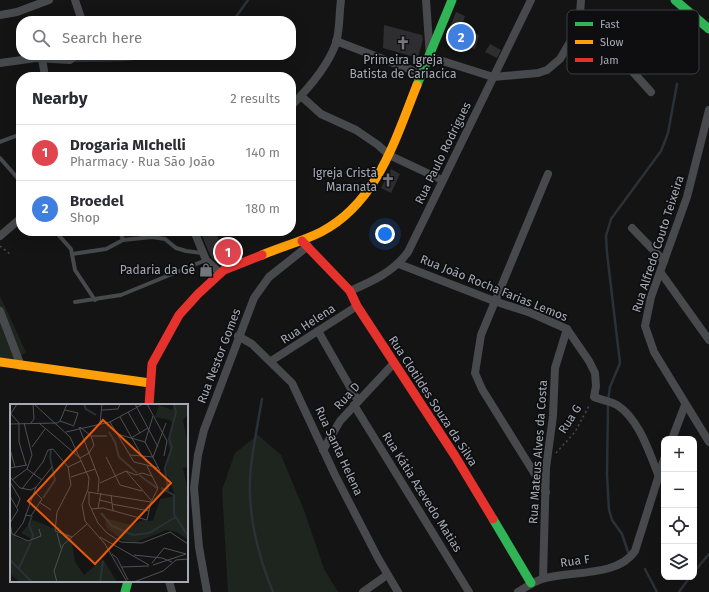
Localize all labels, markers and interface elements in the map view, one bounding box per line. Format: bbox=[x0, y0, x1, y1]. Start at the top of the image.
legend bbox=[567, 10, 699, 74]
search box bbox=[16, 16, 296, 60]
text: Fast bbox=[600, 18, 620, 31]
pin: 2 bbox=[448, 22, 474, 52]
icon: search bbox=[30, 27, 52, 49]
text: Search here bbox=[62, 29, 142, 47]
church icon: Primeira Igreja Batista de Cariacica bbox=[395, 35, 411, 51]
text: Slow bbox=[600, 36, 624, 49]
place label: Primeira Igreja Batista de Cariacica bbox=[350, 53, 456, 81]
text: Jam bbox=[600, 54, 619, 67]
text: Nearby bbox=[32, 88, 87, 109]
text: 2 results bbox=[230, 91, 280, 106]
street label: Rua Paulo Rodrigues bbox=[412, 99, 474, 206]
text: Drogaria MIchelli bbox=[70, 136, 186, 154]
text: 1 bbox=[42, 145, 48, 160]
text: 140 m bbox=[246, 145, 280, 160]
text: Pharmacy · Rua São João bbox=[70, 154, 215, 169]
place label: Igreja Cristã Maranata bbox=[312, 166, 377, 194]
church icon: Igreja Cristã Maranata bbox=[380, 172, 396, 188]
street label: Rua Alfredo Couto Teixeira bbox=[629, 174, 687, 314]
text: Broedel bbox=[70, 192, 124, 210]
text: 2 bbox=[42, 201, 48, 216]
text: 180 m bbox=[245, 201, 280, 216]
text: Shop bbox=[70, 210, 100, 225]
your location bbox=[375, 224, 395, 244]
pin: 1 bbox=[215, 237, 241, 267]
street label: Rua João Rocha Farias Lemos bbox=[418, 252, 570, 324]
shop icon: Padaria da Gê bbox=[198, 262, 214, 278]
place label: Padaria da Gê bbox=[120, 263, 195, 277]
street label: Rua Helena bbox=[278, 301, 338, 347]
street label: Rua Nestor Gomes bbox=[194, 306, 244, 405]
street label: Rua Clotildes Souza da Silva bbox=[386, 333, 480, 469]
street label: Rua D bbox=[331, 379, 363, 412]
street label: Rua Mateus Alves da Costa bbox=[526, 379, 550, 525]
street label: Rua G bbox=[556, 402, 584, 436]
inset map bbox=[10, 404, 188, 582]
street label: Rua Santa Helena bbox=[312, 404, 366, 498]
street label: Rua Kátia Azevedo Matias bbox=[379, 429, 465, 555]
map controls bbox=[661, 436, 697, 580]
button: + bbox=[661, 436, 697, 472]
button: − bbox=[661, 472, 697, 508]
button: locate bbox=[661, 508, 697, 544]
button: layers bbox=[661, 544, 697, 580]
street label: Rua F bbox=[559, 552, 591, 570]

